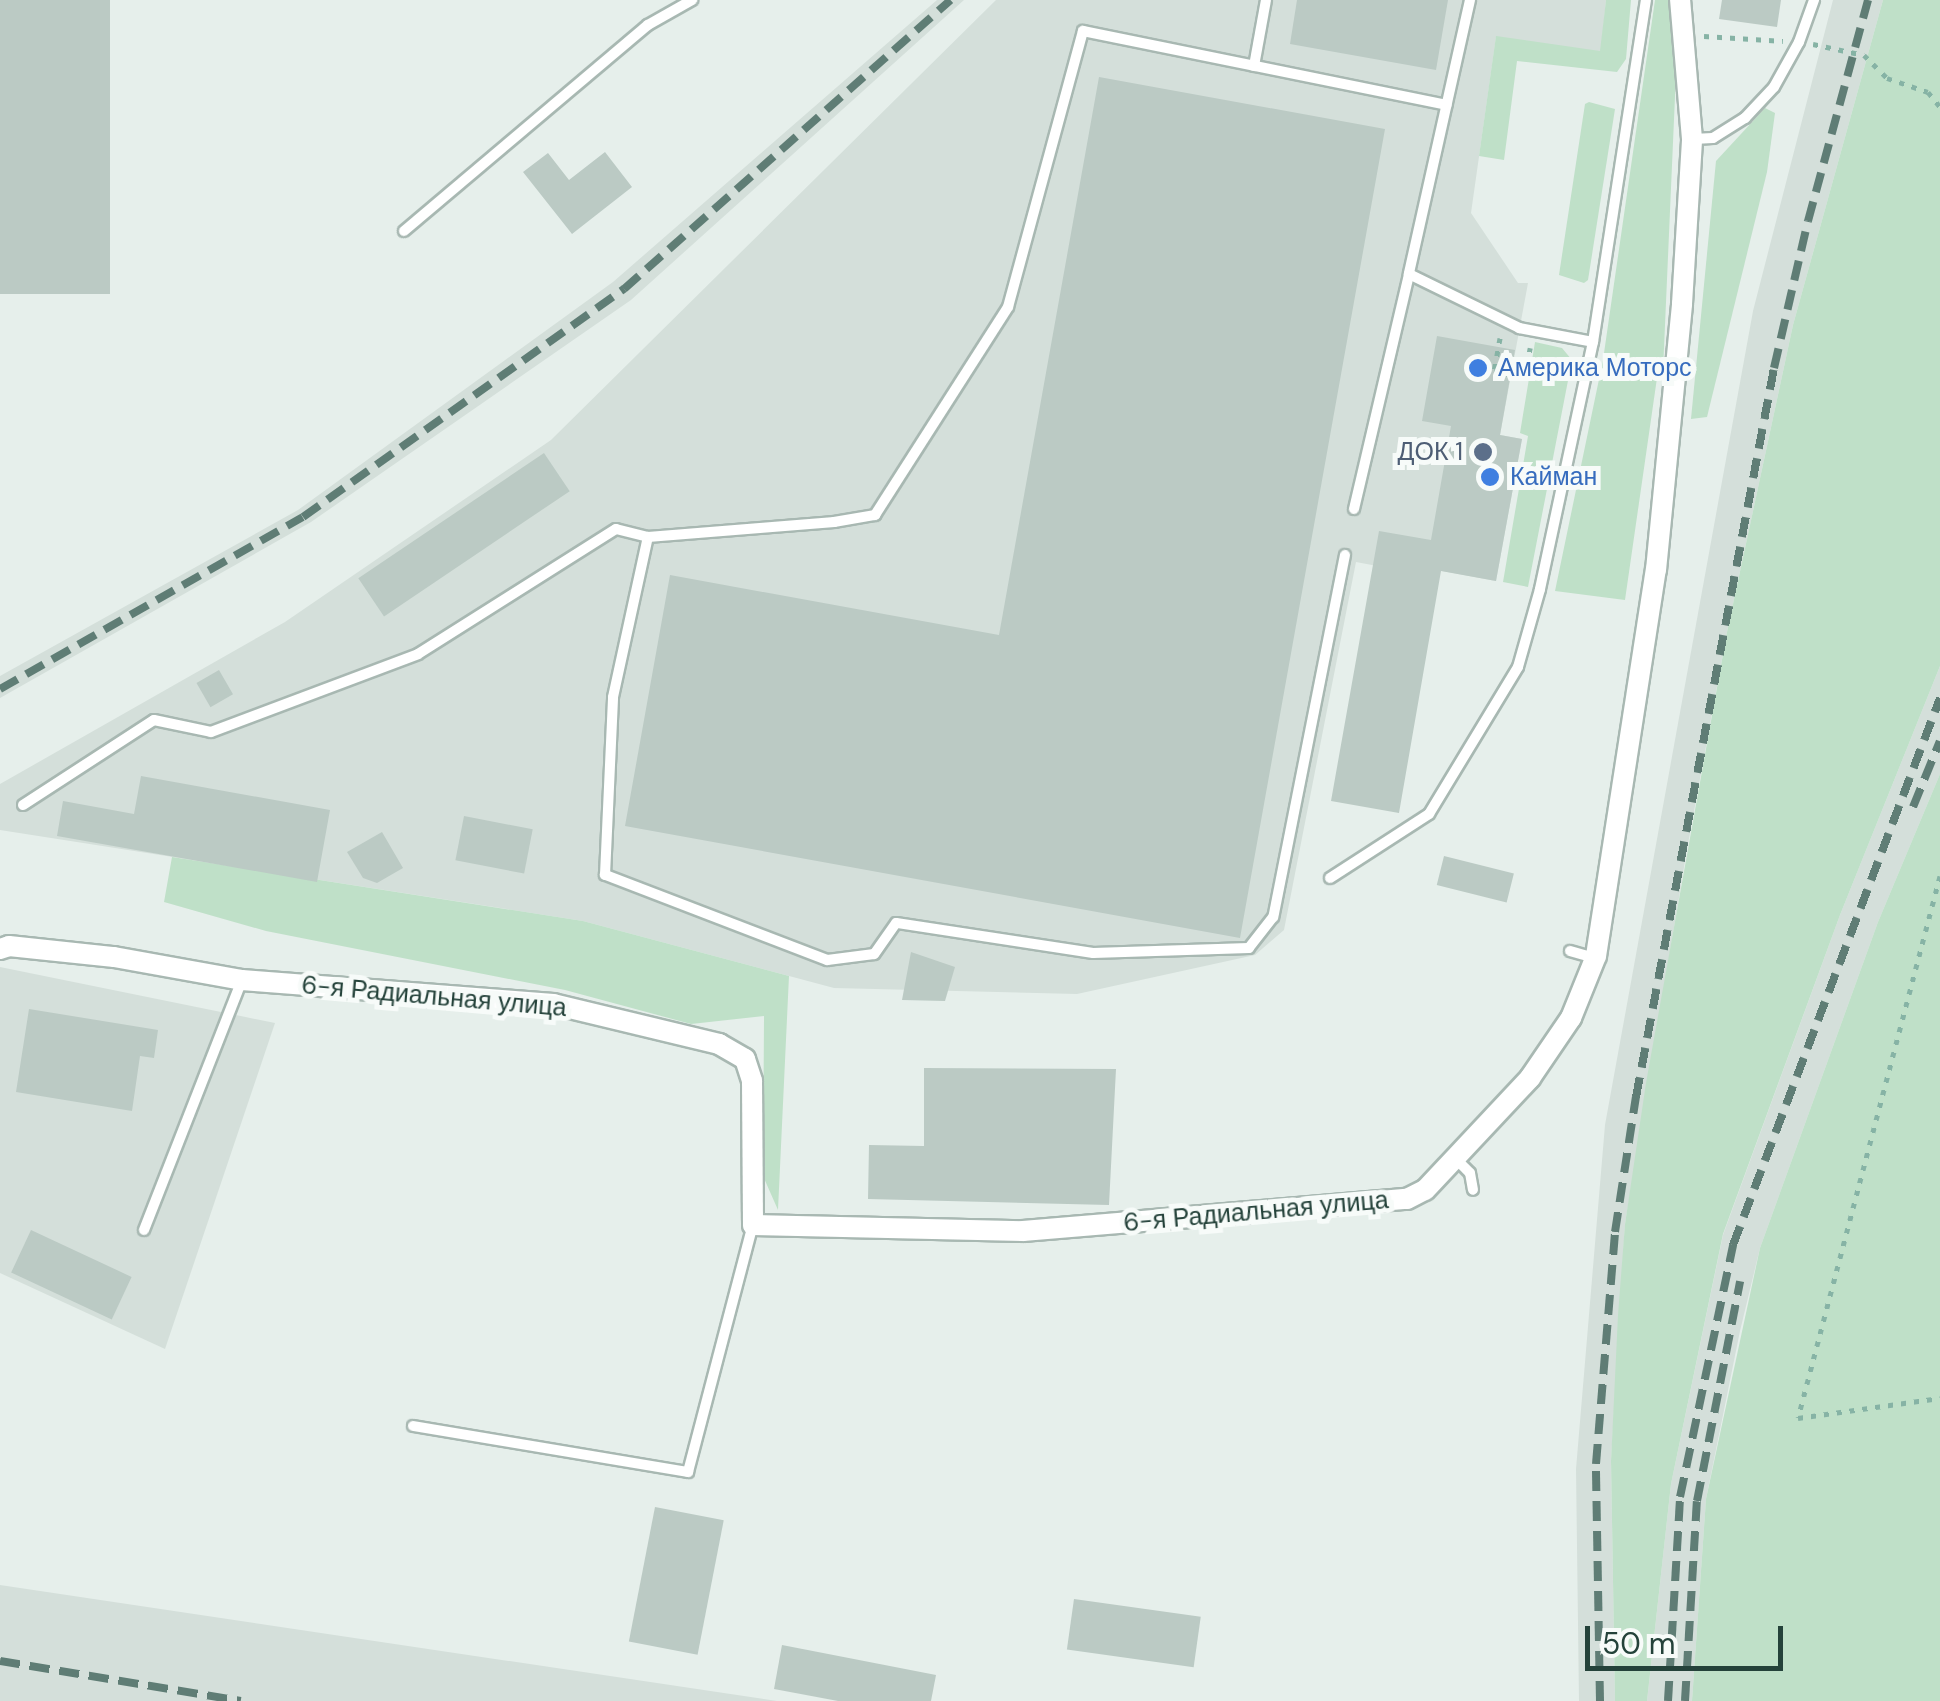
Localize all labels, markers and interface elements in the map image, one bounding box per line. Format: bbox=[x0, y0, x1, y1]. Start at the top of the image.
place label: Америка Моторс bbox=[1498, 353, 1692, 383]
marker: Америка Моторс bbox=[1467, 357, 1489, 379]
place label: ДОК 1 bbox=[1398, 437, 1463, 467]
marker: ДОК 1 bbox=[1472, 441, 1494, 463]
place label: Кайман bbox=[1510, 462, 1597, 492]
marker: Кайман bbox=[1479, 466, 1501, 488]
street label: 6-я Радиальная улица bbox=[300, 970, 568, 1024]
street label: 6-я Радиальная улица bbox=[1122, 1185, 1390, 1239]
scale bar bbox=[1590, 1606, 1788, 1668]
text: 50 m bbox=[1602, 1624, 1676, 1663]

